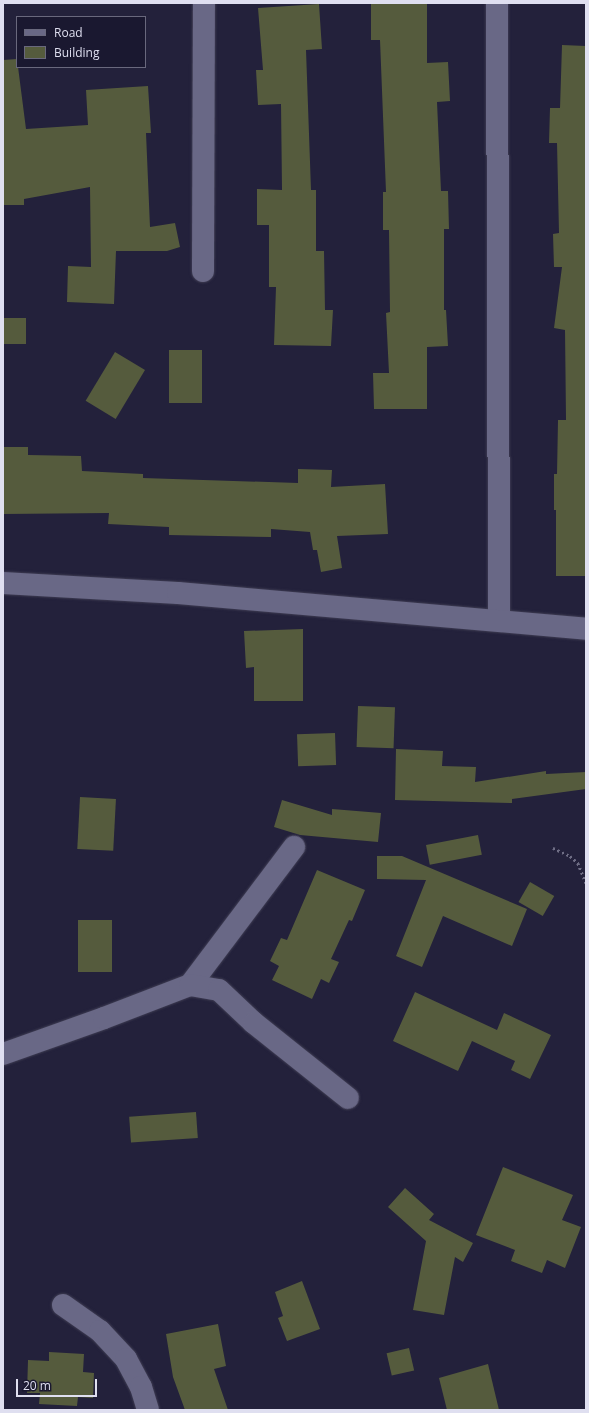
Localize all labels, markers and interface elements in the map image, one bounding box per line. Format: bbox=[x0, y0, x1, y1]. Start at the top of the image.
legend bbox=[16, 16, 146, 68]
text: Road bbox=[54, 24, 83, 41]
text: Building bbox=[54, 44, 99, 61]
scale bar bbox=[18, 1371, 99, 1397]
text: 20 m bbox=[23, 1377, 51, 1394]

